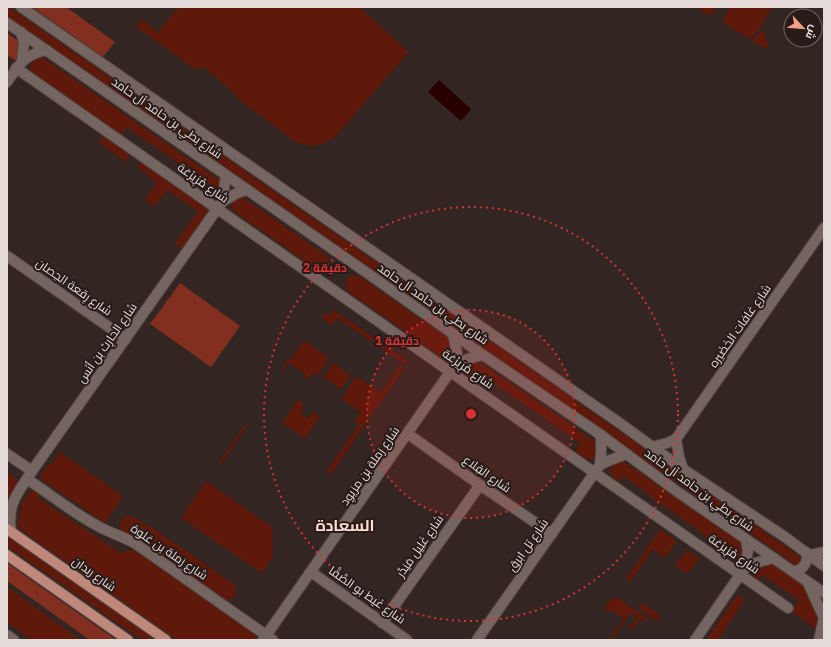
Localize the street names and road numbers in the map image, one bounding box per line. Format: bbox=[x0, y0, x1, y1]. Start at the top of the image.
street label: شارع بطي بن حامد آل حامد bbox=[107, 74, 226, 164]
street label: شارع مْزِيرْعَة bbox=[174, 159, 232, 207]
street label: شارع رِقعة الحِصان bbox=[33, 255, 115, 319]
street label: شارع بطي بن حامد آل حامد bbox=[373, 260, 492, 350]
street label: شارع غافات الخَضَيره bbox=[705, 281, 775, 371]
street label: شارع الحارِث بن أنَس bbox=[73, 300, 141, 386]
street label: شارع مْزِيرْعَة bbox=[439, 345, 497, 393]
street label: شارع رَملة بن مرَيوِد bbox=[337, 423, 404, 509]
street label: شارع بطي بن حامد آل حامد bbox=[640, 445, 757, 537]
street label: شارع القِلاع bbox=[460, 452, 514, 496]
street label: شارع غَلِيل مَيَدَّر bbox=[392, 512, 447, 581]
street label: شارع تل ابرق bbox=[504, 515, 552, 575]
street label: شارع رَملة بن عَلوة bbox=[127, 520, 211, 584]
street label: شارع مْزِيرْعَة bbox=[705, 530, 763, 578]
street label: شارع ربدان bbox=[69, 553, 119, 595]
street label: شارع غَيط بو الصَّقَّا bbox=[326, 563, 409, 627]

